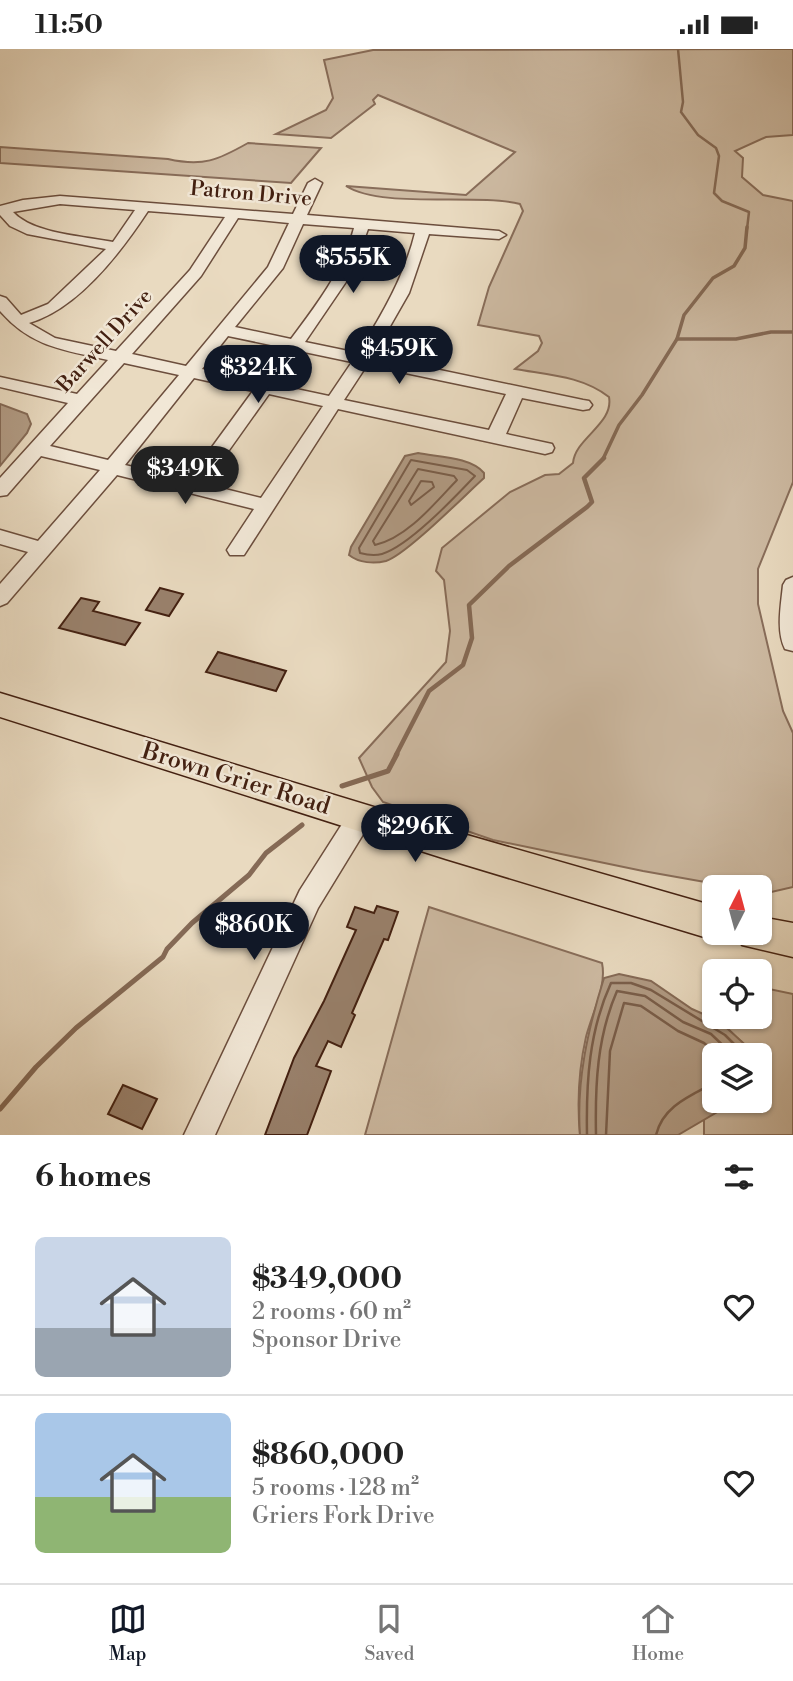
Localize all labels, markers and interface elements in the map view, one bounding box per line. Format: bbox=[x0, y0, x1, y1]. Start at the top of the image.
text: 11:50 bbox=[35, 9, 103, 41]
street label: Patron Drive bbox=[189, 176, 313, 212]
pin: $555K bbox=[304, 236, 402, 295]
text: $555K bbox=[315, 244, 391, 272]
street label: Barwell Drive bbox=[51, 284, 158, 399]
pin: $459K bbox=[350, 327, 448, 386]
text: $459K bbox=[361, 335, 437, 363]
pin: $324K bbox=[209, 345, 307, 405]
text: $324K bbox=[220, 354, 296, 382]
pin: $349K bbox=[136, 447, 234, 506]
text: $349K bbox=[147, 455, 223, 483]
street label: Brown Grier Road bbox=[137, 736, 334, 822]
pin: $296K bbox=[366, 805, 464, 864]
text: $296K bbox=[377, 813, 453, 841]
north arrow bbox=[702, 875, 772, 945]
map controls bbox=[702, 875, 772, 1113]
pin: $860K bbox=[205, 902, 303, 962]
text: $860K bbox=[215, 911, 293, 939]
button: locate bbox=[702, 959, 772, 1029]
button: layers bbox=[702, 1043, 772, 1113]
text: 6 homes bbox=[35, 1158, 151, 1196]
icon: filters bbox=[720, 1158, 758, 1196]
text: $349,000 bbox=[252, 1260, 402, 1298]
icon: home bbox=[91, 1265, 175, 1349]
icon: heart bbox=[720, 1288, 758, 1326]
text: 2 rooms · 60 m² bbox=[252, 1298, 411, 1326]
text: Sponsor Drive bbox=[252, 1326, 401, 1354]
text: $860,000 bbox=[252, 1436, 404, 1474]
icon: home bbox=[91, 1441, 175, 1525]
icon: heart bbox=[720, 1464, 758, 1502]
text: 5 rooms · 128 m² bbox=[252, 1474, 419, 1502]
text: Griers Fork Drive bbox=[252, 1502, 435, 1530]
tab: Map bbox=[109, 1600, 147, 1666]
tab: Saved bbox=[364, 1600, 414, 1666]
tab: Home bbox=[632, 1600, 684, 1666]

